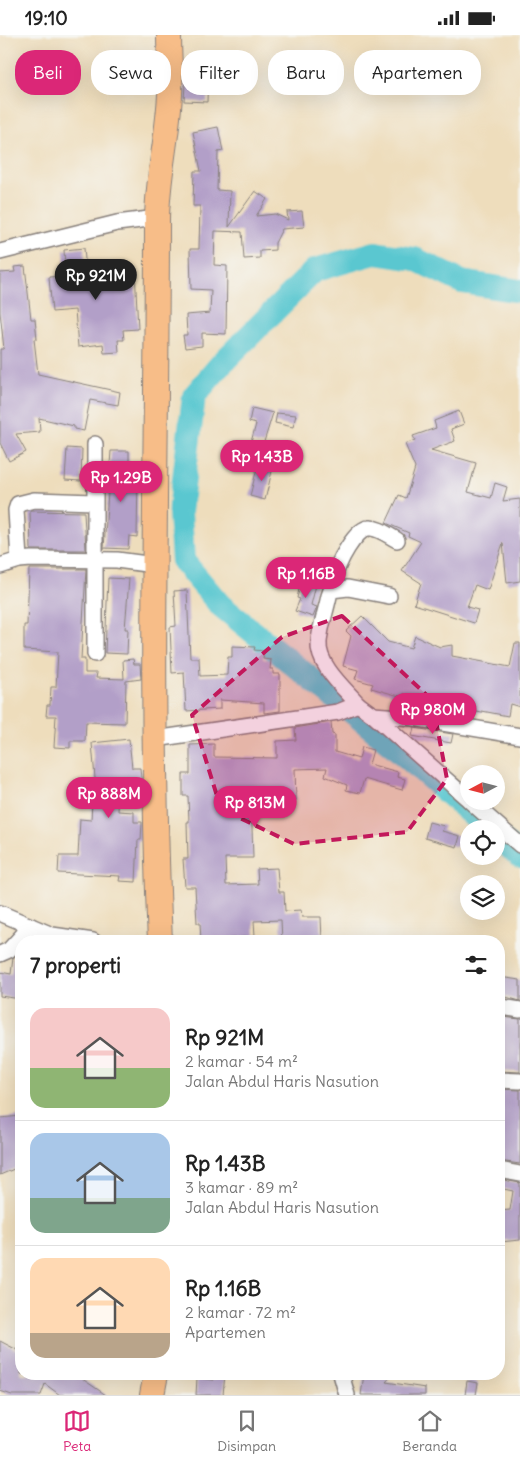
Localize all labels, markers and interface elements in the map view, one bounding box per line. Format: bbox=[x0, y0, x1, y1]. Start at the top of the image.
text: 19:10 bbox=[25, 6, 68, 30]
chip: Beli bbox=[15, 50, 81, 95]
chip: Sewa bbox=[91, 50, 171, 95]
chip: Filter bbox=[181, 50, 258, 95]
chip: Baru bbox=[268, 50, 344, 95]
chip: Apartemen bbox=[354, 50, 481, 95]
pin: Rp 921M bbox=[50, 259, 142, 301]
text: Rp 921M bbox=[66, 265, 126, 285]
pin: Rp 1.43B bbox=[210, 439, 314, 482]
text: Rp 1.43B bbox=[231, 446, 293, 466]
pin: Rp 1.29B bbox=[69, 461, 173, 503]
text: Rp 1.29B bbox=[90, 467, 152, 487]
pin: Rp 1.16B bbox=[254, 557, 358, 599]
text: Rp 1.16B bbox=[277, 563, 335, 583]
pin: Rp 980M bbox=[387, 693, 479, 735]
text: Rp 980M bbox=[400, 699, 466, 719]
north arrow bbox=[460, 765, 505, 810]
map controls bbox=[460, 765, 505, 920]
pin: Rp 888M bbox=[63, 777, 155, 819]
text: Rp 888M bbox=[77, 783, 141, 803]
pin: Rp 813M bbox=[209, 785, 301, 828]
text: Rp 813M bbox=[225, 792, 285, 812]
button: locate bbox=[460, 820, 505, 865]
button: layers bbox=[460, 875, 505, 920]
icon: filters bbox=[462, 951, 490, 979]
text: 7 properti bbox=[30, 952, 121, 979]
text: Rp 921M bbox=[185, 1024, 264, 1051]
icon: home bbox=[70, 1028, 130, 1088]
text: 2 kamar · 54 m² bbox=[185, 1051, 298, 1071]
text: Jalan Abdul Haris Nasution bbox=[185, 1071, 379, 1091]
text: Rp 1.43B bbox=[185, 1150, 265, 1177]
icon: home bbox=[70, 1153, 130, 1213]
text: 3 kamar · 89 m² bbox=[185, 1177, 298, 1197]
text: Jalan Abdul Haris Nasution bbox=[185, 1197, 379, 1217]
text: Rp 1.16B bbox=[185, 1275, 261, 1302]
icon: home bbox=[70, 1278, 130, 1338]
text: 2 kamar · 72 m² bbox=[185, 1302, 296, 1322]
text: Apartemen bbox=[185, 1322, 266, 1342]
tab: Peta bbox=[63, 1407, 91, 1455]
tab: Disimpan bbox=[217, 1407, 276, 1455]
tab: Beranda bbox=[402, 1407, 457, 1455]

